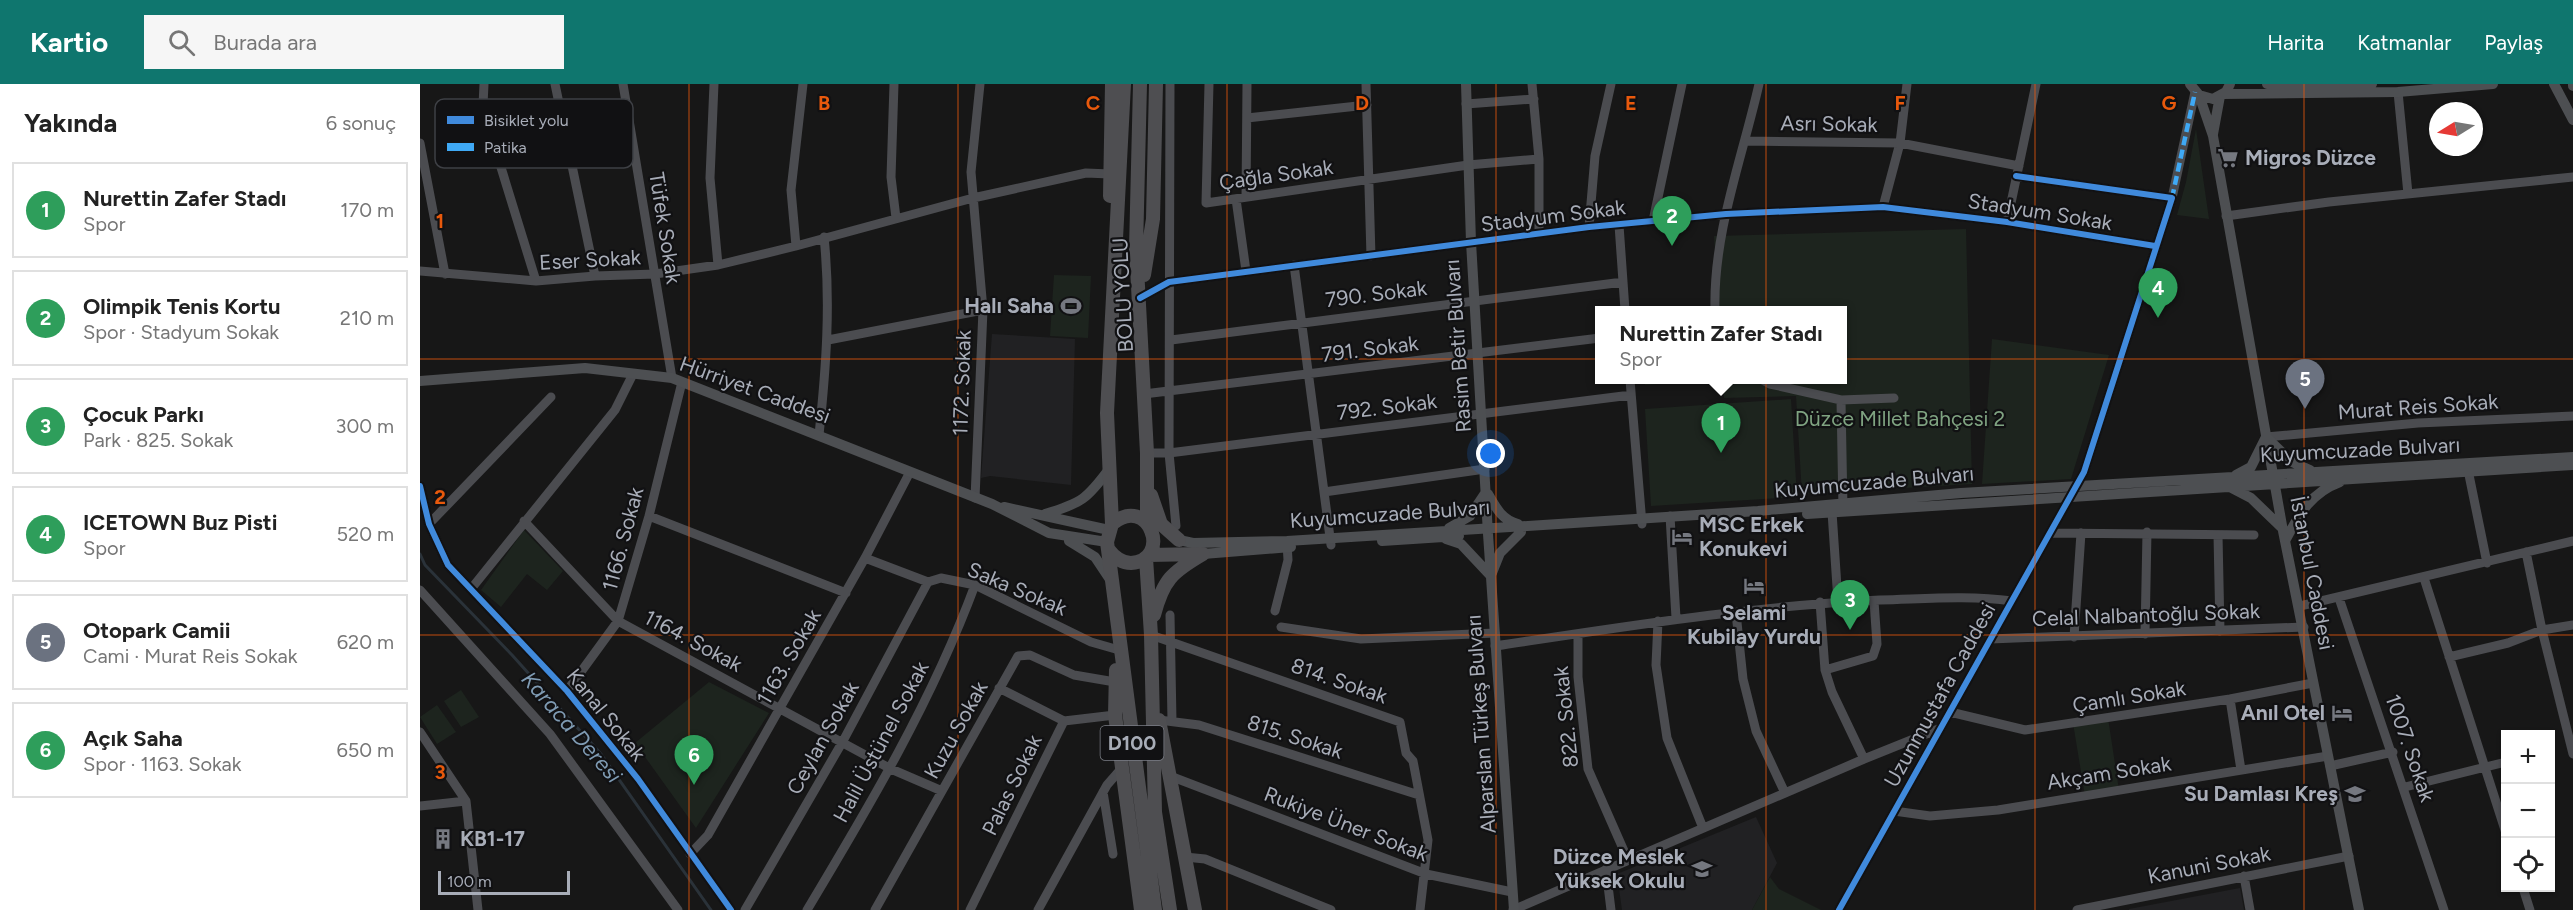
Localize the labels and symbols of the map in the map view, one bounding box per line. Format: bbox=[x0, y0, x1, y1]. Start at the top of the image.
text: B bbox=[818, 91, 830, 115]
text: C bbox=[1086, 91, 1100, 115]
text: D bbox=[1355, 91, 1369, 115]
text: E bbox=[1625, 91, 1637, 115]
text: F bbox=[1894, 91, 1906, 115]
text: G bbox=[2162, 91, 2177, 115]
legend bbox=[435, 99, 633, 168]
north arrow bbox=[2429, 102, 2483, 156]
street label: Asrı Sokak bbox=[1780, 110, 1879, 137]
text: Bisiklet yolu bbox=[484, 111, 569, 130]
text: Patika bbox=[484, 138, 527, 157]
place label: Migros Düzce bbox=[2245, 145, 2376, 170]
supermarket icon: Migros Düzce bbox=[2216, 146, 2240, 170]
street label: Çağla Sokak bbox=[1217, 154, 1335, 195]
street label: Tüfek Sokak bbox=[644, 170, 687, 286]
street label: Stadyum Sokak bbox=[1966, 188, 2115, 235]
street label: Stadyum Sokak bbox=[1479, 194, 1627, 237]
pin: 2 bbox=[1652, 196, 1692, 246]
text: 1 bbox=[436, 209, 444, 233]
street label: BOLU YOLU bbox=[1107, 237, 1138, 353]
street label: Eser Sokak bbox=[538, 244, 642, 275]
street label: Rasim Betir Bulvarı bbox=[1439, 259, 1476, 433]
pin: 4 bbox=[2138, 268, 2178, 318]
street label: 790. Sokak bbox=[1324, 275, 1429, 312]
place label: Halı Saha bbox=[964, 293, 1054, 318]
sports icon: Halı Saha bbox=[1059, 294, 1083, 318]
street label: 1172. Sokak bbox=[947, 329, 976, 436]
street label: 791. Sokak bbox=[1320, 330, 1421, 367]
street label: Hürriyet Caddesi bbox=[676, 351, 834, 428]
pin: 5 bbox=[2286, 360, 2324, 409]
street label: 792. Sokak bbox=[1336, 388, 1439, 425]
street label: Murat Reis Sokak bbox=[2337, 388, 2500, 425]
pin: 1 bbox=[1702, 404, 1740, 453]
park label: Düzce Millet Bahçesi 2 bbox=[1795, 406, 2005, 431]
street label: Kuyumcuzade Bulvarı bbox=[2259, 432, 2461, 467]
your location bbox=[1476, 439, 1505, 468]
street label: Kuyumcuzade Bulvarı bbox=[1773, 460, 1975, 503]
street label: 1166. Sokak bbox=[597, 483, 649, 594]
text: 2 bbox=[434, 485, 446, 509]
street label: Kuyumcuzade Bulvarı bbox=[1289, 494, 1491, 533]
street label: İstanbul Caddesi bbox=[2285, 494, 2340, 652]
place label: MSC Erkek Konukevi bbox=[1699, 512, 1805, 561]
hotel icon: MSC Erkek Konukevi bbox=[1670, 525, 1694, 549]
street label: Saka Sokak bbox=[964, 556, 1071, 621]
hotel icon: Selami Kubilay Yurdu bbox=[1742, 574, 1766, 598]
pin: 3 bbox=[1830, 580, 1870, 630]
street label: Uzunmustafa Caddesi bbox=[1879, 598, 2001, 791]
street label: Celal Nalbantoğlu Sokak bbox=[2032, 598, 2261, 631]
place label: Selami Kubilay Yurdu bbox=[1687, 600, 1821, 649]
street label: 1164. Sokak bbox=[640, 604, 747, 677]
street label: 1163. Sokak bbox=[751, 604, 826, 709]
street label: Alparslan Türkeş Bulvarı bbox=[1460, 614, 1501, 834]
street label: 814. Sokak bbox=[1288, 652, 1391, 709]
street label: Halil Üstünel Sokak bbox=[828, 656, 934, 827]
street label: Kanal Sokak bbox=[562, 663, 652, 767]
street label: 822. Sokak bbox=[1548, 664, 1583, 769]
water label: Karaca Deresi bbox=[516, 666, 628, 789]
street label: Çamlı Sokak bbox=[2071, 675, 2188, 718]
street label: Ceylan Sokak bbox=[781, 676, 864, 799]
street label: Kuzu Sokak bbox=[919, 676, 993, 783]
street label: 1007. Sokak bbox=[2380, 691, 2441, 806]
place label: Anıl Otel bbox=[2241, 700, 2325, 725]
hotel icon: Anıl Otel bbox=[2330, 701, 2354, 725]
street label: 815. Sokak bbox=[1244, 709, 1347, 764]
road number: D100 bbox=[1100, 726, 1164, 760]
street label: Palas Sokak bbox=[976, 730, 1047, 839]
pin: 6 bbox=[674, 736, 714, 785]
street label: Akçam Sokak bbox=[2045, 750, 2174, 795]
text: 3 bbox=[434, 760, 446, 784]
street label: Rukiye Üner Sokak bbox=[1261, 781, 1432, 867]
place label: Su Damlası Kreş bbox=[2184, 781, 2338, 806]
school or university icon: Su Damlası Kreş bbox=[2343, 782, 2367, 806]
place label: KB1-17 bbox=[460, 826, 525, 851]
building icon: KB1-17 bbox=[431, 827, 455, 851]
street label: Kanuni Sokak bbox=[2145, 840, 2273, 889]
place label: Düzce Meslek Yüksek Okulu bbox=[1553, 844, 1686, 893]
school or university icon: Düzce Meslek Yüksek Okulu bbox=[1690, 857, 1714, 881]
scale bar bbox=[438, 868, 570, 896]

